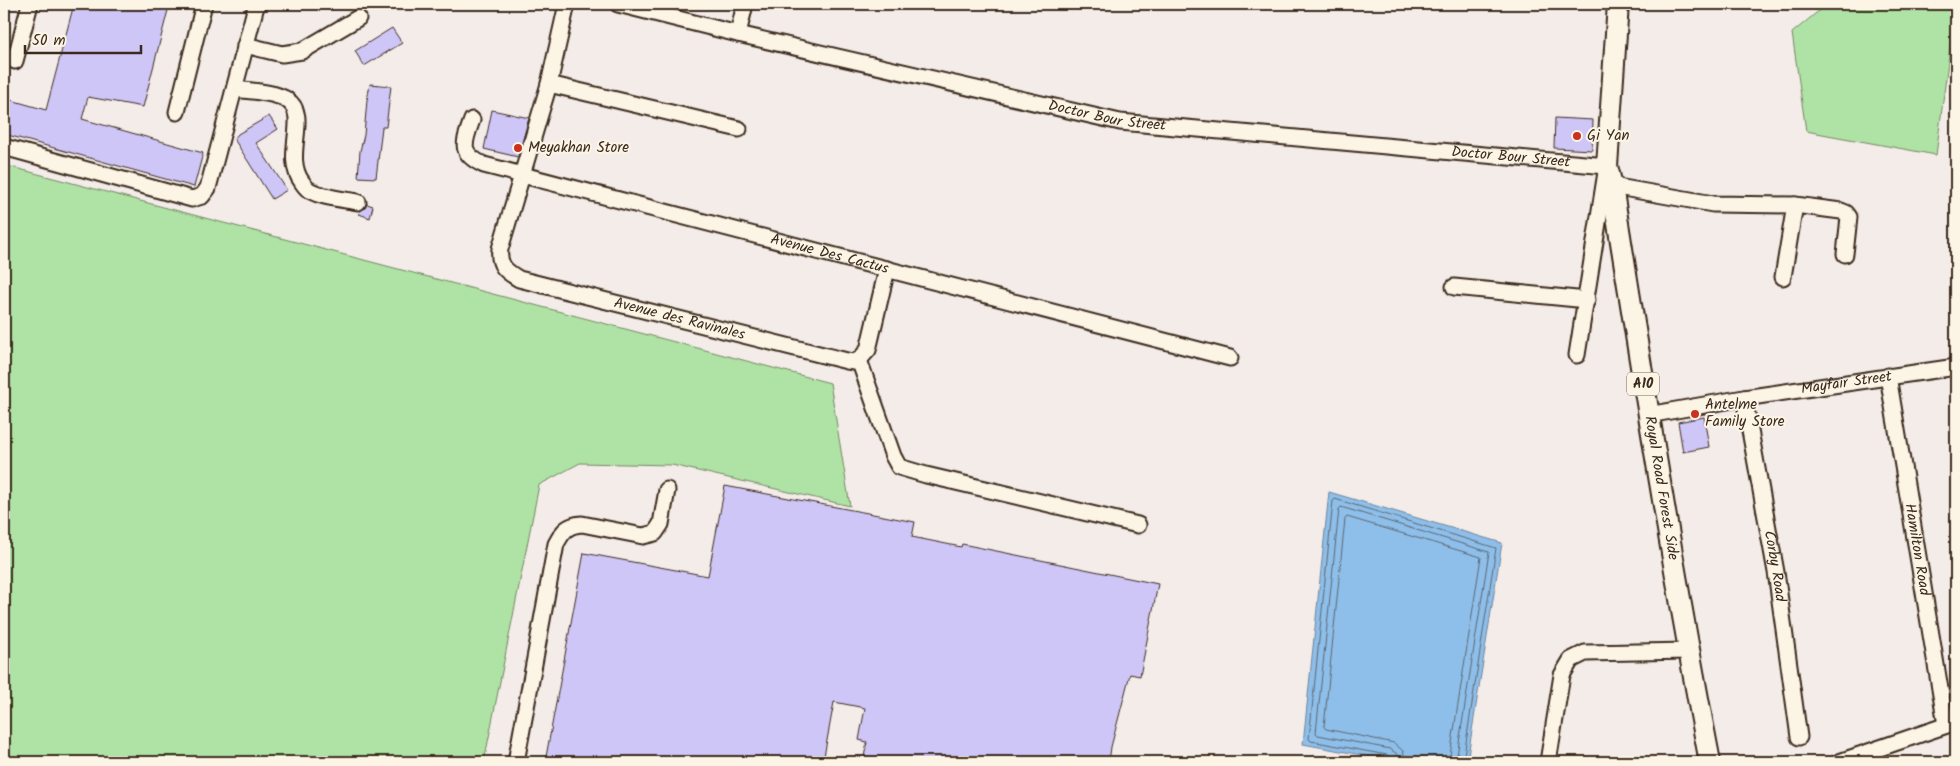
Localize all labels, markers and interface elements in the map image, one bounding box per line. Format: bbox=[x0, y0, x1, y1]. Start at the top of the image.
scale bar bbox=[25, 22, 141, 54]
text: 50 m bbox=[32, 29, 66, 53]
street label: Doctor Bour Street bbox=[1046, 94, 1167, 138]
place label: Gi Yan bbox=[1587, 124, 1629, 148]
marker: Gi Yan bbox=[1571, 130, 1583, 142]
place label: Meyakhan Store bbox=[528, 136, 629, 160]
street label: Doctor Bour Street bbox=[1450, 140, 1571, 175]
marker: Meyakhan Store bbox=[512, 142, 524, 154]
street label: Avenue Des Cactus bbox=[768, 228, 892, 281]
street label: Avenue des Ravinales bbox=[611, 291, 748, 347]
street label: Mayfair Street bbox=[1800, 365, 1893, 402]
road number: A10 bbox=[1627, 372, 1659, 396]
place label: Antelme Family Store bbox=[1705, 393, 1785, 434]
marker: Antelme Family Store bbox=[1689, 408, 1701, 420]
street label: Royal Road Forest Side bbox=[1637, 414, 1685, 562]
street label: Hamilton Road bbox=[1897, 502, 1936, 598]
street label: Corby Road bbox=[1757, 529, 1792, 604]

